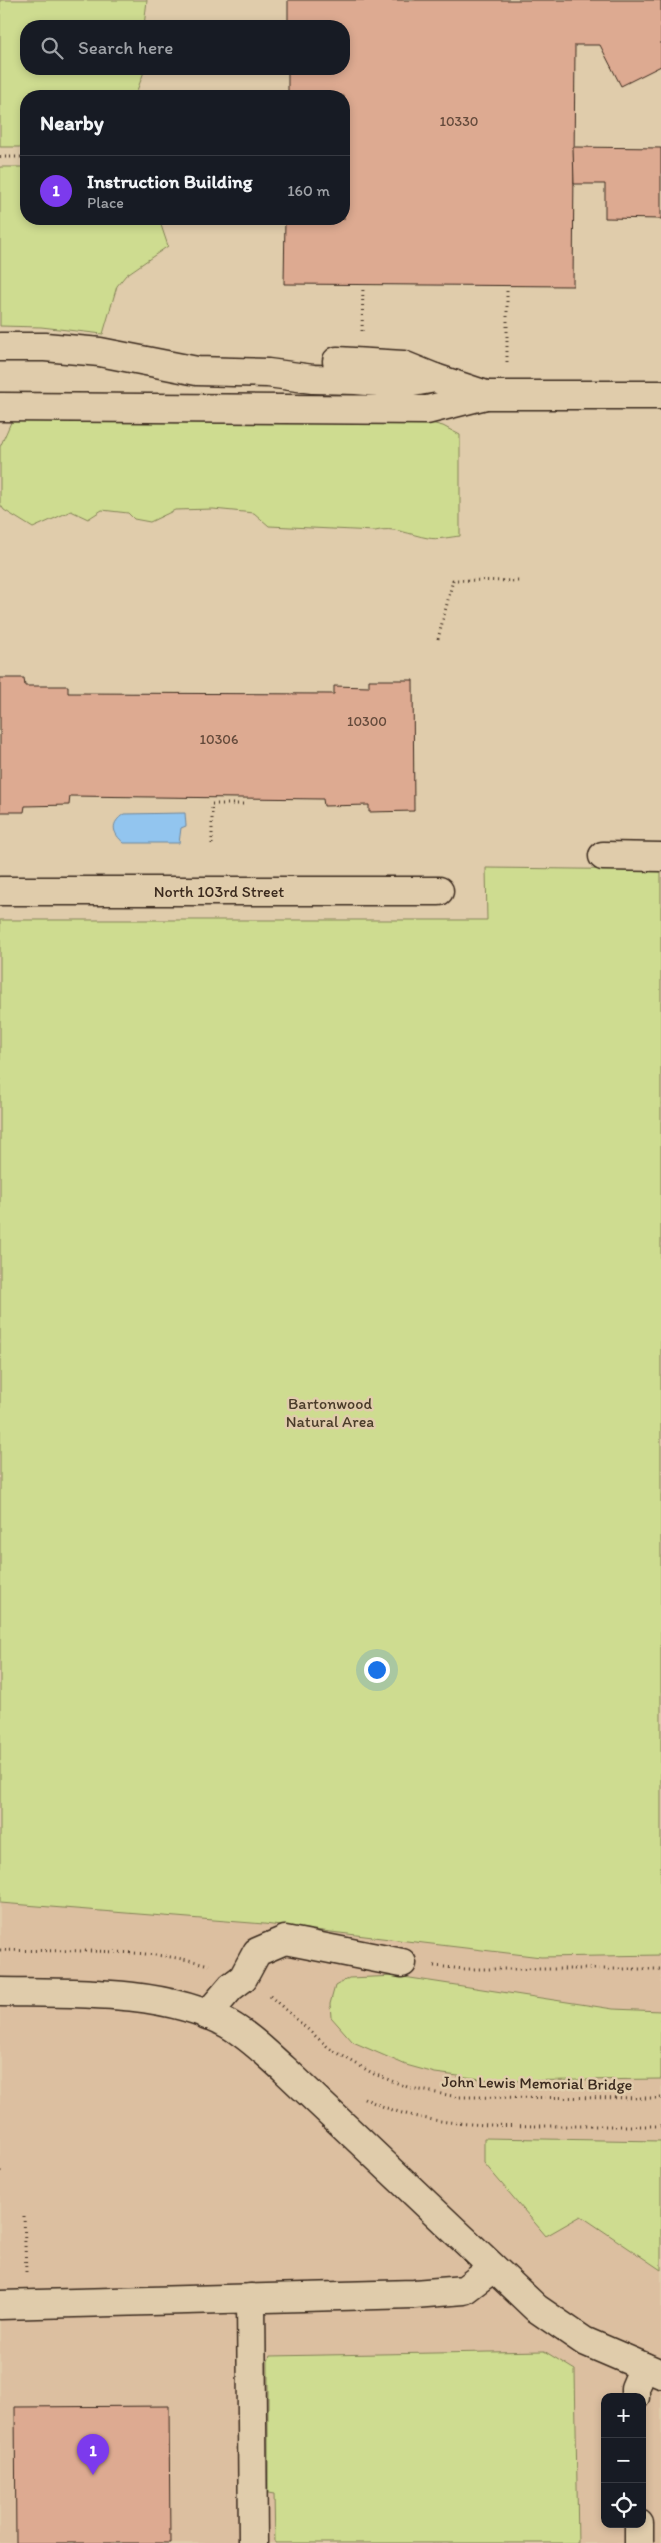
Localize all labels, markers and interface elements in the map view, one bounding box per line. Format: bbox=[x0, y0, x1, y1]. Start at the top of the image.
search box bbox=[20, 20, 350, 75]
icon: search bbox=[38, 34, 66, 62]
text: Search here bbox=[78, 36, 173, 59]
text: Nearby bbox=[40, 110, 104, 135]
house number: 10330 bbox=[439, 113, 479, 130]
text: Instruction Building bbox=[87, 170, 252, 193]
text: 1 bbox=[52, 181, 60, 200]
text: 160 m bbox=[287, 181, 330, 200]
text: Place bbox=[87, 193, 124, 212]
house number: 10300 bbox=[347, 713, 387, 730]
house number: 10306 bbox=[200, 731, 238, 748]
street label: North 103rd Street bbox=[154, 882, 284, 901]
park label: Bartonwood Natural Area bbox=[286, 1394, 374, 1431]
your location bbox=[364, 1657, 390, 1683]
street label: John Lewis Memorial Bridge bbox=[441, 2072, 633, 2094]
map controls bbox=[601, 2393, 646, 2528]
button: + bbox=[601, 2393, 646, 2438]
pin: 1 bbox=[77, 2434, 109, 2475]
button: − bbox=[601, 2438, 646, 2483]
button: locate bbox=[601, 2483, 646, 2528]

